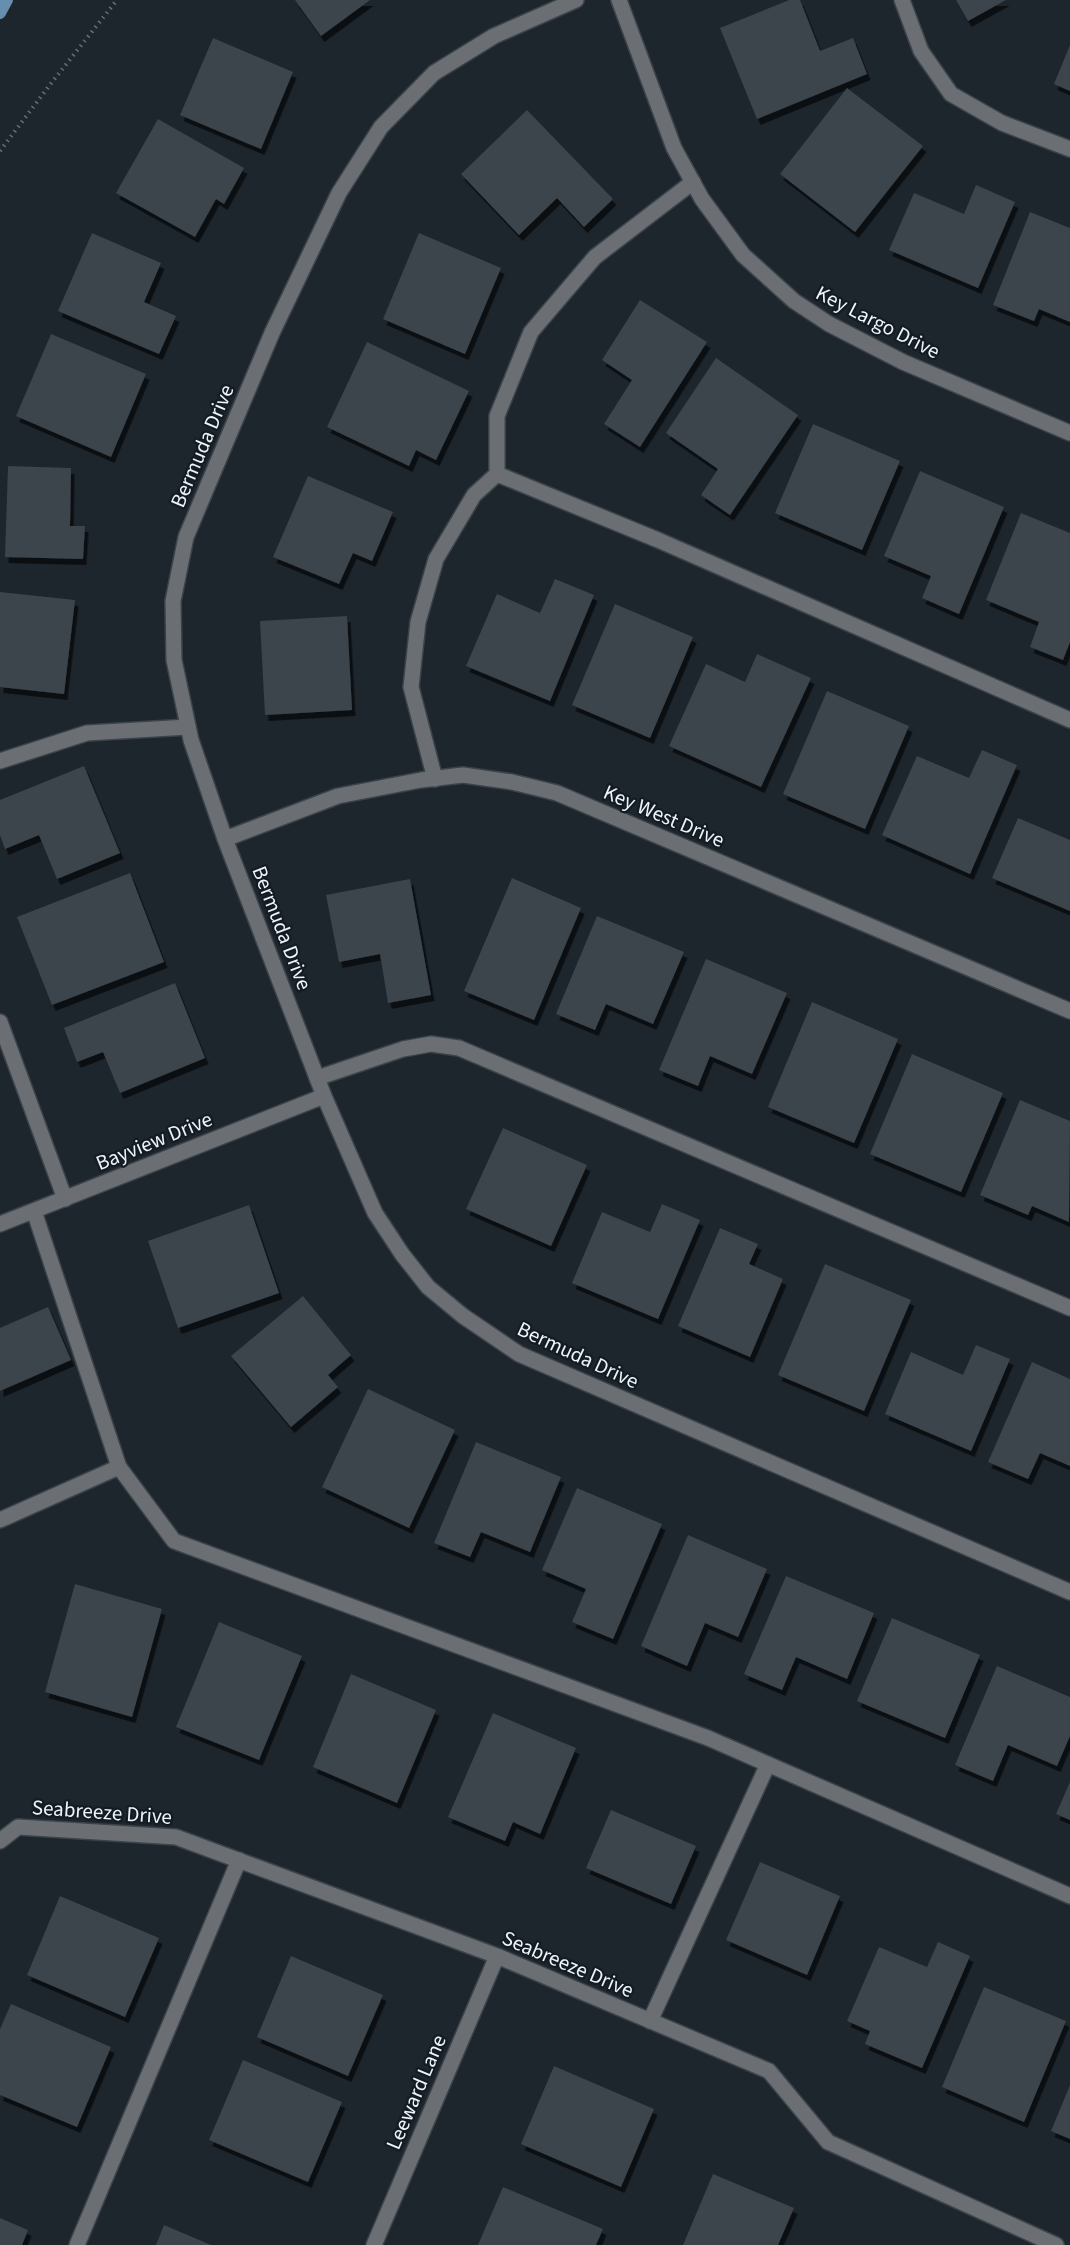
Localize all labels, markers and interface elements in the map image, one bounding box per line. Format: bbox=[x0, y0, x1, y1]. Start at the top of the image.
street label: Key Largo Drive bbox=[811, 278, 945, 366]
street label: Bermuda Drive bbox=[163, 380, 241, 512]
street label: Key West Drive bbox=[599, 777, 729, 855]
street label: Bermuda Drive bbox=[245, 862, 319, 994]
street label: Bayview Drive bbox=[91, 1104, 217, 1178]
street label: Bermuda Drive bbox=[512, 1314, 644, 1396]
street label: Seabreeze Drive bbox=[31, 1792, 173, 1832]
street label: Seabreeze Drive bbox=[498, 1923, 638, 2005]
street label: Leeward Lane bbox=[378, 2030, 454, 2154]

